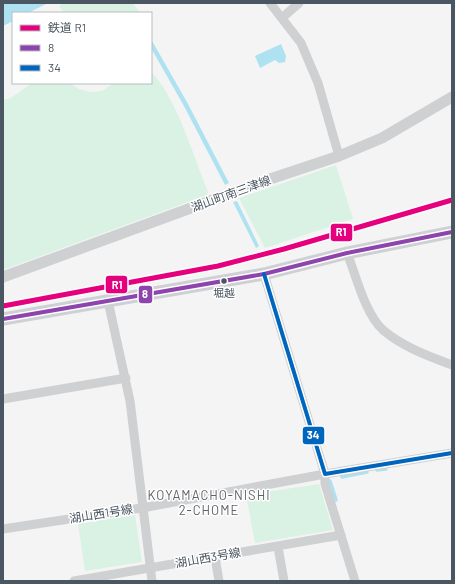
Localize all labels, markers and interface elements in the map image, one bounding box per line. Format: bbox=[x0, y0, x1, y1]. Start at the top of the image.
legend bbox=[12, 12, 152, 84]
text: 鉄道 R1 bbox=[48, 20, 86, 34]
text: 8 bbox=[48, 40, 54, 54]
text: 34 bbox=[48, 60, 61, 74]
street label: 湖山町南三津線 bbox=[189, 172, 273, 214]
line badge: R1 bbox=[330, 223, 353, 242]
text: R1 bbox=[336, 225, 346, 238]
line badge: R1 bbox=[105, 275, 128, 294]
marker: 堀越 bbox=[219, 276, 229, 286]
text: R1 bbox=[112, 278, 122, 291]
line badge: 8 bbox=[138, 285, 153, 304]
place label: 堀越 bbox=[213, 286, 235, 299]
text: 8 bbox=[142, 287, 148, 300]
line badge: 34 bbox=[302, 426, 325, 445]
text: 34 bbox=[307, 428, 320, 441]
district label: KOYAMACHO-NISHI 2-CHOME bbox=[147, 487, 271, 518]
street label: 湖山西1号線 bbox=[68, 501, 134, 525]
street label: 湖山西3号線 bbox=[174, 544, 242, 570]

